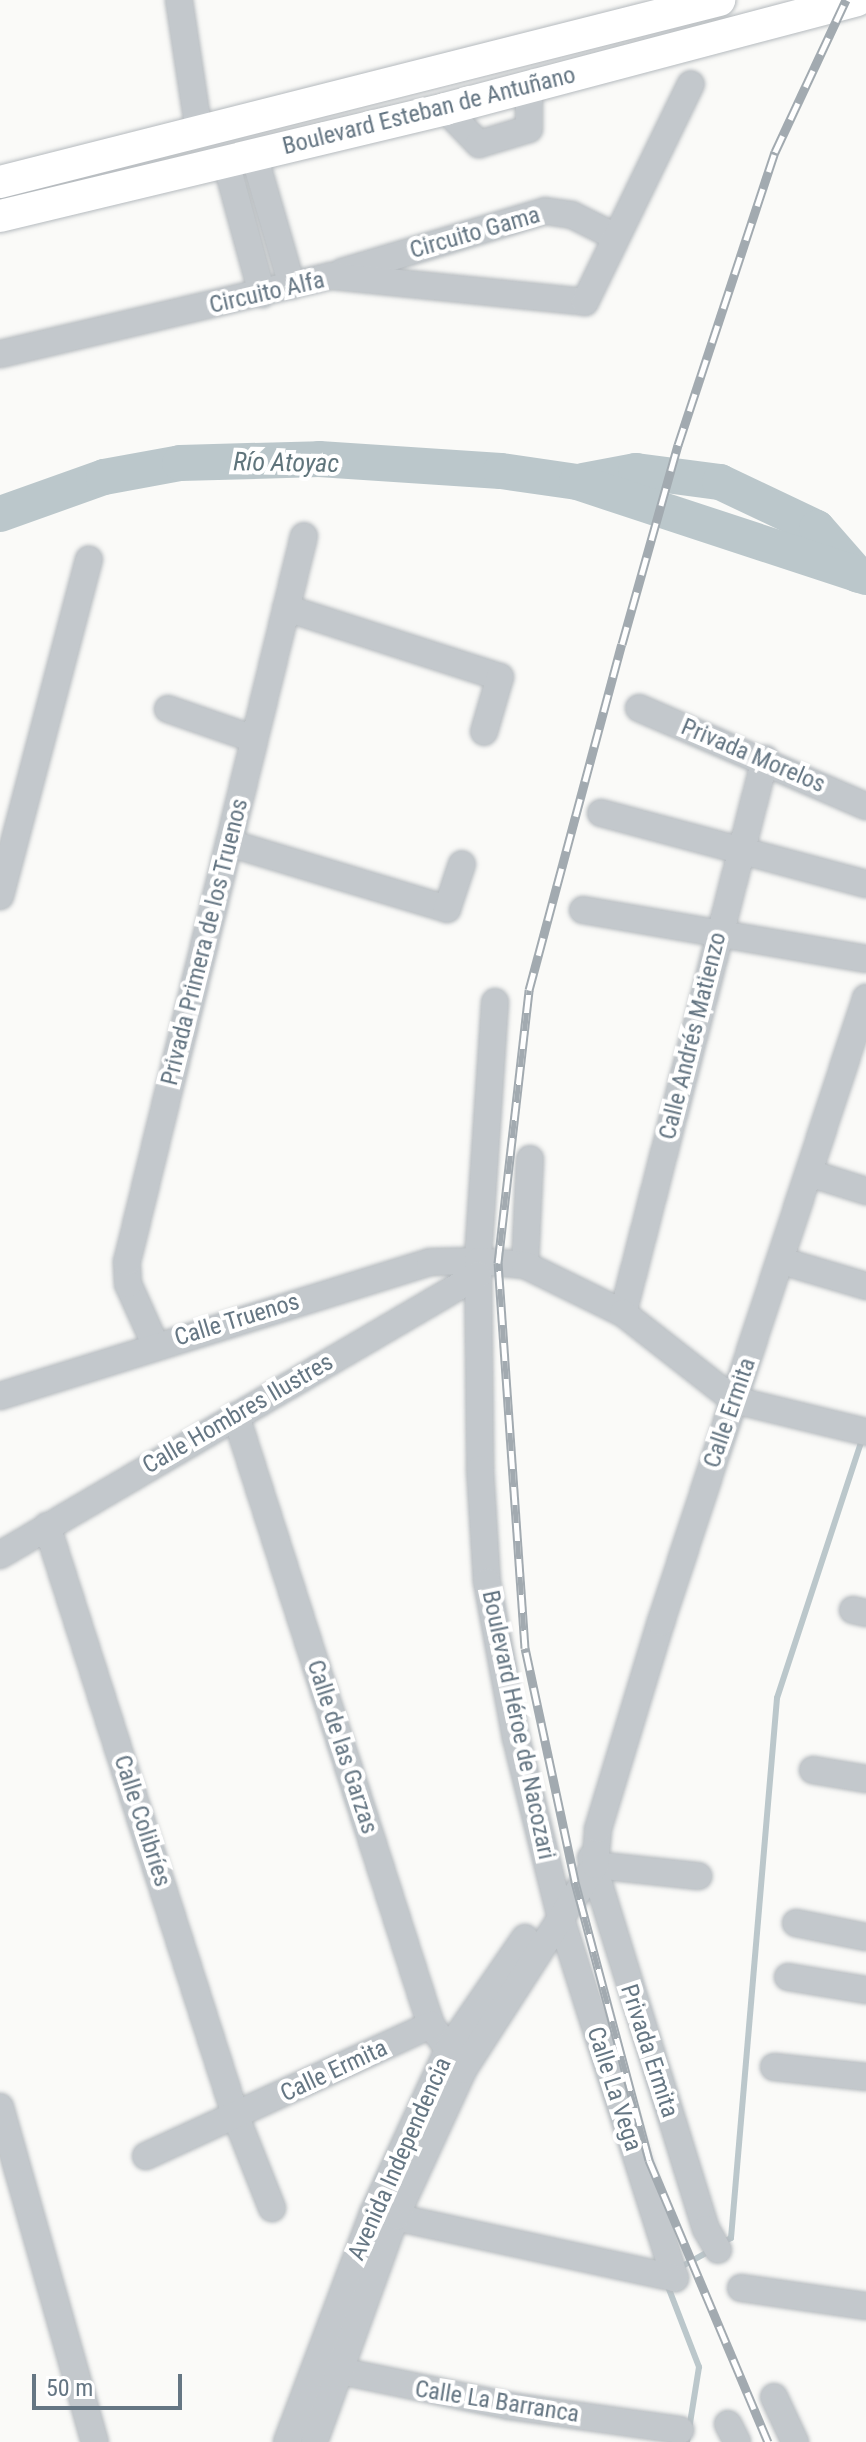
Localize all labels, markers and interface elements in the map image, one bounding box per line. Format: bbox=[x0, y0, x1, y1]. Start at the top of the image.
street label: Boulevard Esteban de Antuñano bbox=[280, 61, 578, 161]
street label: Circuito Gama bbox=[407, 201, 543, 265]
street label: Circuito Alfa bbox=[207, 266, 327, 320]
water label: Río Atoyac bbox=[233, 446, 339, 480]
street label: Privada Morelos bbox=[677, 713, 829, 799]
street label: Privada Primera de los Truenos bbox=[155, 795, 255, 1089]
street label: Calle Andrés Matienzo bbox=[653, 929, 733, 1143]
street label: Calle Truenos bbox=[171, 1287, 303, 1353]
street label: Calle Hombres Ilustres bbox=[138, 1348, 338, 1480]
street label: Calle Ermita bbox=[698, 1354, 762, 1472]
street label: Boulevard Héroe de Nacozari bbox=[475, 1588, 561, 1862]
street label: Calle de las Garzas bbox=[300, 1656, 384, 1838]
street label: Calle Colibríes bbox=[107, 1752, 177, 1890]
street label: Privada Ermita bbox=[614, 1981, 684, 2121]
street label: Calle La Vega bbox=[580, 2023, 648, 2155]
street label: Calle Ermita bbox=[276, 2034, 392, 2108]
street label: Avenida Independencia bbox=[342, 2053, 458, 2265]
scale bar bbox=[36, 2358, 186, 2408]
text: 50 m bbox=[46, 2374, 93, 2402]
street label: Calle La Barranca bbox=[413, 2375, 581, 2429]

